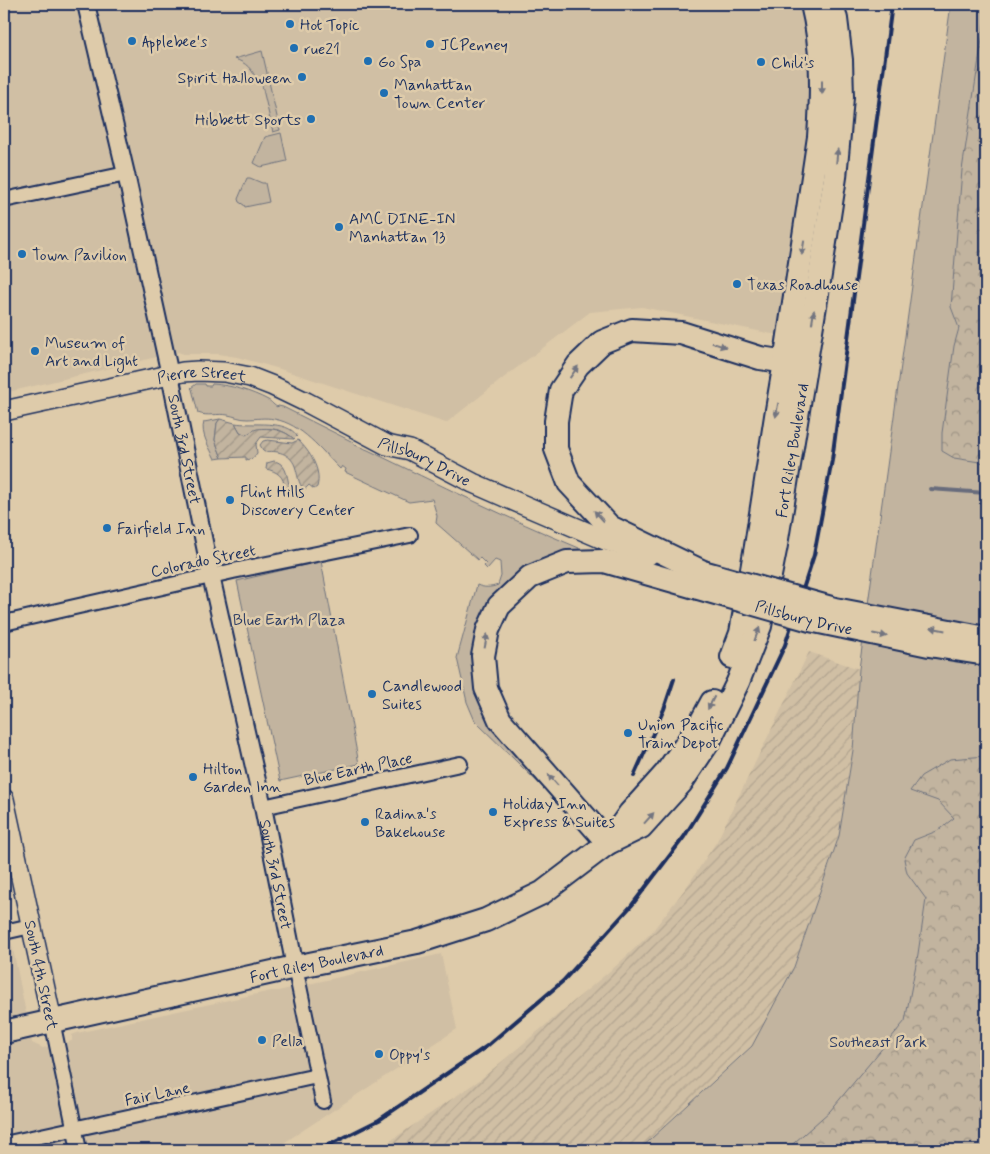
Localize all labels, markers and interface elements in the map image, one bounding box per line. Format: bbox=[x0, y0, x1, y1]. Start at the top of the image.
place label: Hot Topic bbox=[300, 15, 359, 36]
marker: Hot Topic bbox=[284, 18, 296, 30]
place label: Applebee's bbox=[142, 32, 207, 54]
marker: Applebee's bbox=[126, 35, 138, 47]
place label: JCPenney bbox=[440, 35, 508, 56]
marker: JCPenney bbox=[424, 38, 436, 50]
place label: rue21 bbox=[304, 39, 340, 60]
marker: rue21 bbox=[288, 42, 300, 54]
place label: Go Spa bbox=[378, 52, 422, 73]
place label: Chili's bbox=[771, 53, 814, 74]
marker: Go Spa bbox=[362, 55, 374, 67]
marker: Chili's bbox=[755, 56, 767, 68]
place label: Spirit Halloween bbox=[178, 68, 292, 89]
marker: Spirit Halloween bbox=[296, 71, 308, 83]
place label: Manhattan Town Center bbox=[394, 75, 486, 114]
one-way arrow bbox=[818, 79, 826, 95]
marker: Manhattan Town Center bbox=[378, 87, 390, 99]
place label: Hibbett Sports bbox=[195, 110, 301, 131]
marker: Hibbett Sports bbox=[305, 113, 317, 125]
one-way arrow bbox=[833, 148, 841, 164]
place label: AMC DINE-IN Manhattan 13 bbox=[349, 209, 456, 248]
marker: AMC DINE-IN Manhattan 13 bbox=[333, 221, 345, 233]
one-way arrow bbox=[798, 240, 806, 256]
place label: Town Pavilion bbox=[32, 245, 127, 266]
marker: Town Pavilion bbox=[16, 248, 28, 260]
place label: Texas Roadhouse bbox=[747, 275, 858, 296]
marker: Texas Roadhouse bbox=[731, 278, 743, 290]
one-way arrow bbox=[809, 308, 817, 324]
place label: Museum of Art and Light bbox=[45, 333, 138, 373]
one-way arrow bbox=[712, 342, 727, 350]
marker: Museum of Art and Light bbox=[29, 345, 41, 357]
street label: Pierre Street bbox=[155, 362, 249, 389]
one-way arrow bbox=[569, 365, 579, 379]
street label: Fort Riley Boulevard bbox=[772, 382, 814, 520]
street label: South 3rd Street bbox=[162, 392, 205, 507]
one-way arrow bbox=[772, 402, 780, 418]
street label: Pillsbury Drive bbox=[374, 433, 474, 492]
place label: Flint Hills Discovery Center bbox=[240, 482, 355, 521]
marker: Flint Hills Discovery Center bbox=[224, 494, 236, 506]
one-way arrow bbox=[593, 510, 605, 522]
place label: Fairfield Inn bbox=[117, 519, 205, 540]
marker: Fairfield Inn bbox=[101, 522, 113, 534]
street label: Colorado Street bbox=[149, 540, 258, 583]
street label: Pillsbury Drive bbox=[753, 596, 854, 641]
park label: Blue Earth Plaza bbox=[233, 610, 345, 631]
one-way arrow bbox=[930, 624, 946, 632]
one-way arrow bbox=[753, 627, 761, 641]
one-way arrow bbox=[873, 632, 889, 640]
one-way arrow bbox=[482, 634, 490, 649]
place label: Candlewood Suites bbox=[382, 676, 462, 715]
marker: Candlewood Suites bbox=[366, 688, 378, 700]
one-way arrow bbox=[707, 696, 715, 710]
place label: Union Pacific Train Depot bbox=[638, 715, 724, 754]
marker: Union Pacific Train Depot bbox=[622, 727, 634, 739]
street label: Blue Earth Place bbox=[302, 748, 414, 791]
place label: Hilton Garden Inn bbox=[203, 759, 282, 798]
marker: Hilton Garden Inn bbox=[187, 771, 199, 783]
one-way arrow bbox=[547, 775, 559, 787]
place label: Holiday Inn Express & Suites bbox=[503, 794, 615, 833]
place label: Radina's Bakehouse bbox=[375, 804, 445, 843]
marker: Holiday Inn Express & Suites bbox=[487, 806, 499, 818]
one-way arrow bbox=[644, 812, 655, 825]
marker: Radina's Bakehouse bbox=[359, 816, 371, 828]
street label: South 3rd Street bbox=[254, 818, 296, 932]
street label: South 4th Street bbox=[19, 918, 63, 1033]
street label: Fort Riley Boulevard bbox=[248, 940, 385, 989]
place label: Pella bbox=[272, 1031, 303, 1052]
park label: Southeast Park bbox=[829, 1032, 927, 1053]
marker: Pella bbox=[256, 1034, 268, 1046]
place label: Oppy's bbox=[389, 1045, 430, 1066]
marker: Oppy's bbox=[373, 1048, 385, 1060]
street label: Fair Lane bbox=[123, 1077, 192, 1112]

